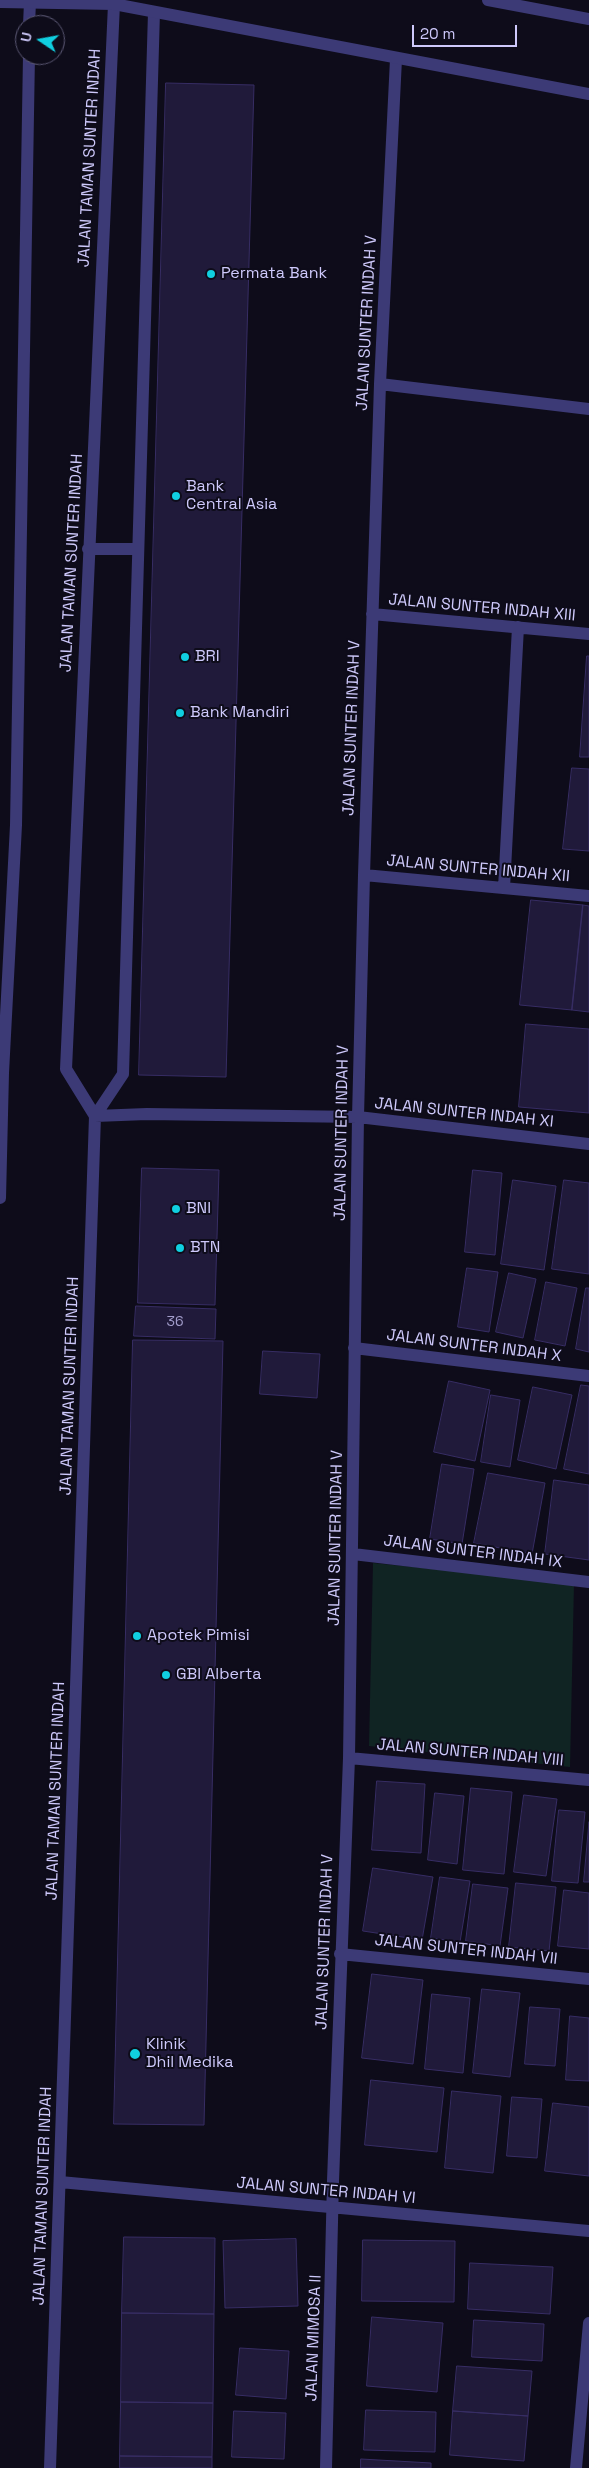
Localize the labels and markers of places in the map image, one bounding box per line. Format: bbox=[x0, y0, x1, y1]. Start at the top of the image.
place label: Permata Bank bbox=[221, 264, 327, 284]
marker: Permata Bank bbox=[205, 268, 217, 280]
place label: Bank Central Asia bbox=[186, 477, 277, 515]
marker: Bank Central Asia bbox=[170, 490, 182, 502]
place label: BRI bbox=[195, 647, 220, 667]
marker: BRI bbox=[179, 651, 191, 663]
place label: Bank Mandiri bbox=[190, 703, 289, 723]
marker: Bank Mandiri bbox=[174, 707, 186, 719]
place label: BNI bbox=[186, 1199, 211, 1219]
marker: BNI bbox=[170, 1203, 182, 1215]
place label: BTN bbox=[190, 1238, 220, 1258]
marker: BTN bbox=[174, 1242, 186, 1254]
place label: Apotek Pimisi bbox=[147, 1626, 250, 1646]
marker: Apotek Pimisi bbox=[131, 1630, 143, 1642]
place label: GBI Alberta bbox=[176, 1665, 261, 1685]
marker: GBI Alberta bbox=[160, 1669, 172, 1681]
place label: Klinik Dhil Medika bbox=[146, 2035, 234, 2073]
marker: Klinik Dhil Medika bbox=[128, 2047, 142, 2061]

